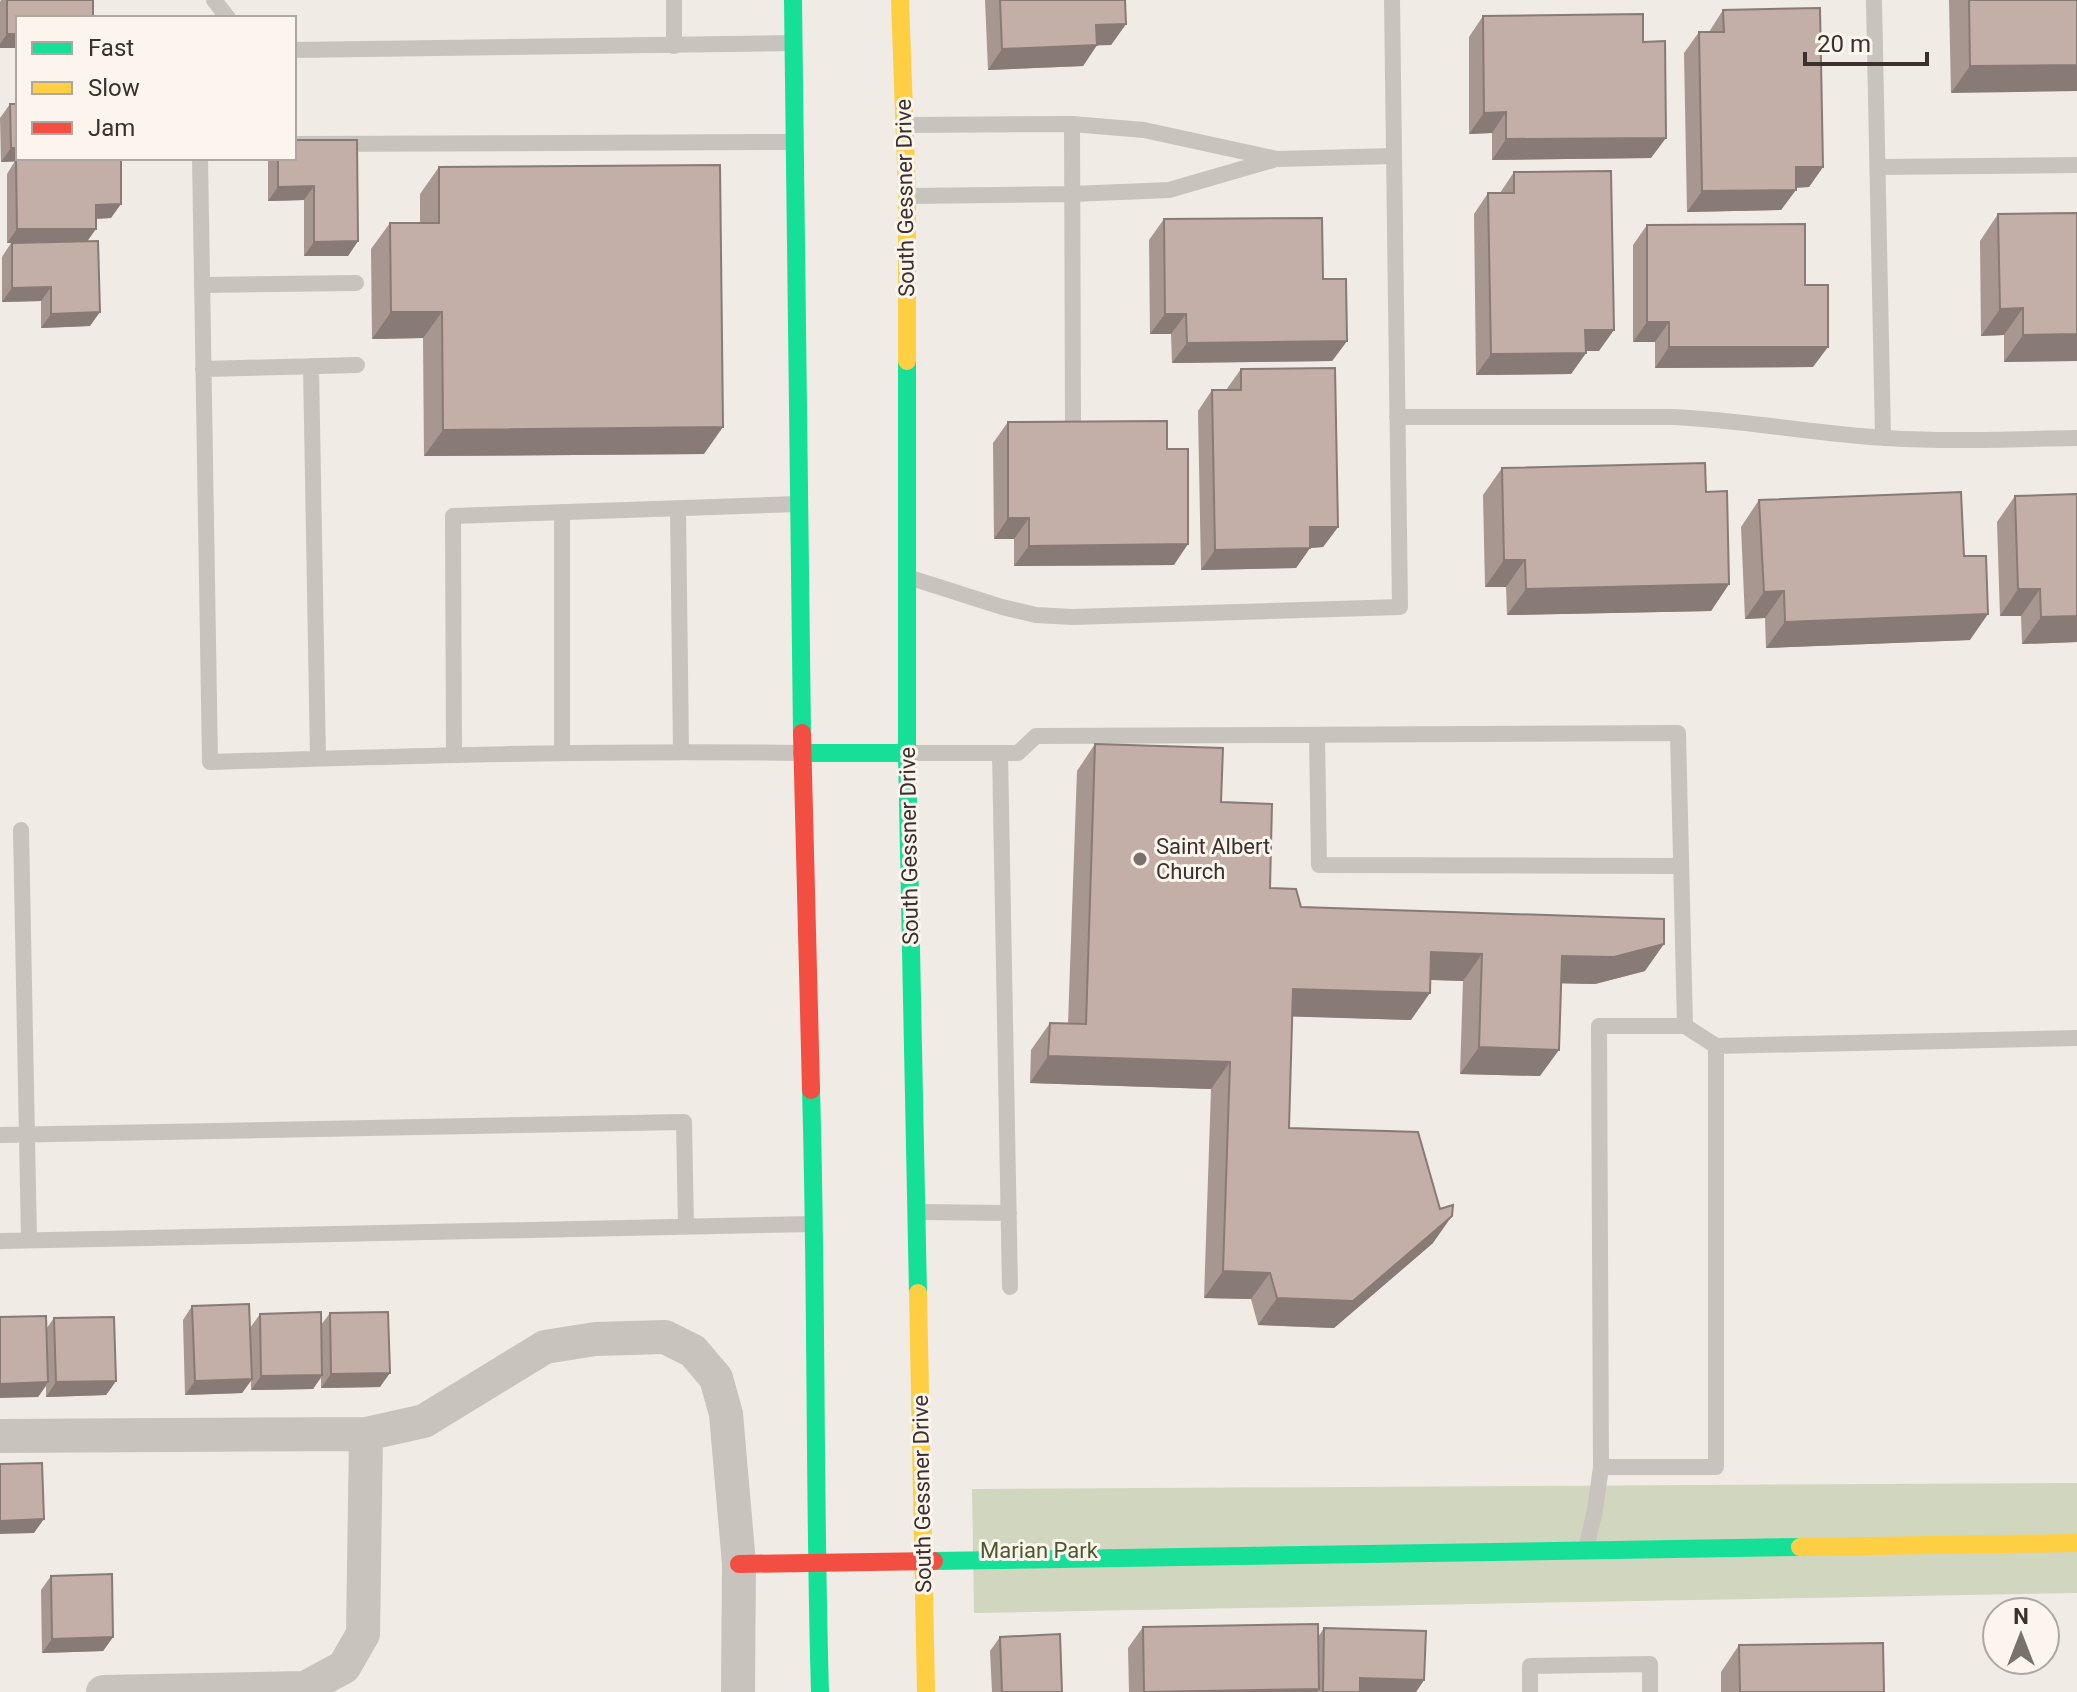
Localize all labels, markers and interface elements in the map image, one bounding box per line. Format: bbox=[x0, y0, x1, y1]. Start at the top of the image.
legend bbox=[16, 16, 296, 160]
scale bar bbox=[1805, 16, 1927, 66]
text: 20 m bbox=[1817, 30, 1871, 58]
text: Fast bbox=[88, 34, 134, 62]
text: Slow bbox=[88, 74, 140, 102]
street label: South Gessner Drive bbox=[891, 99, 919, 297]
text: Jam bbox=[88, 114, 135, 142]
street label: South Gessner Drive bbox=[895, 747, 923, 945]
place label: Saint Albert Church bbox=[1156, 834, 1270, 884]
marker: Saint Albert Church bbox=[1131, 850, 1149, 868]
street label: South Gessner Drive bbox=[908, 1395, 936, 1593]
park label: Marian Park bbox=[980, 1538, 1099, 1563]
north arrow bbox=[1981, 1596, 2061, 1676]
text: N bbox=[2013, 1604, 2029, 1629]

